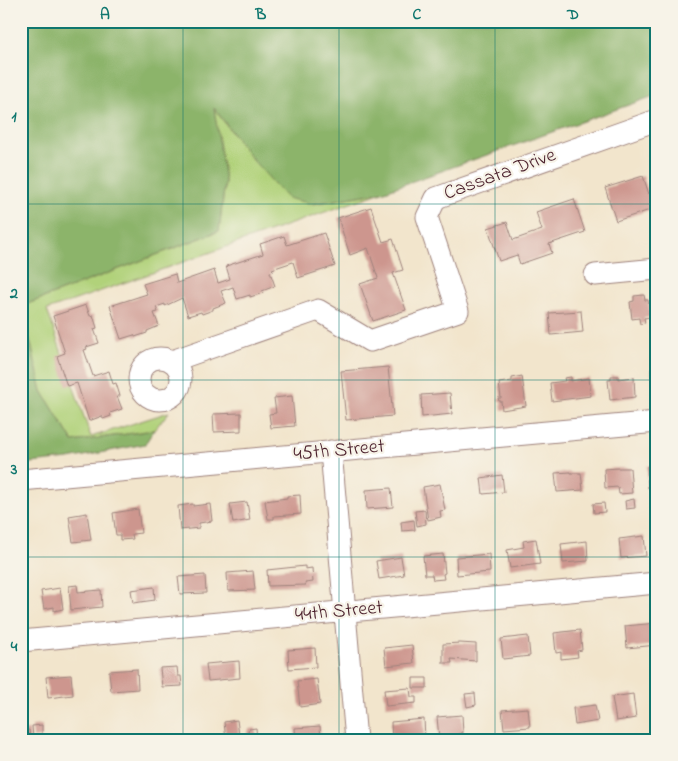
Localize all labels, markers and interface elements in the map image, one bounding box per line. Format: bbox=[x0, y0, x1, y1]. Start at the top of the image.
text: A bbox=[100, 3, 110, 27]
text: B bbox=[255, 3, 267, 27]
text: C bbox=[413, 3, 422, 27]
text: D bbox=[566, 3, 579, 27]
text: 1 bbox=[11, 105, 17, 129]
street label: Cassata Drive bbox=[440, 141, 560, 209]
text: 2 bbox=[9, 282, 18, 306]
street label: 45th Street bbox=[292, 433, 386, 469]
text: 3 bbox=[10, 458, 18, 482]
street label: 44th Street bbox=[294, 594, 384, 630]
text: 4 bbox=[10, 635, 18, 659]

